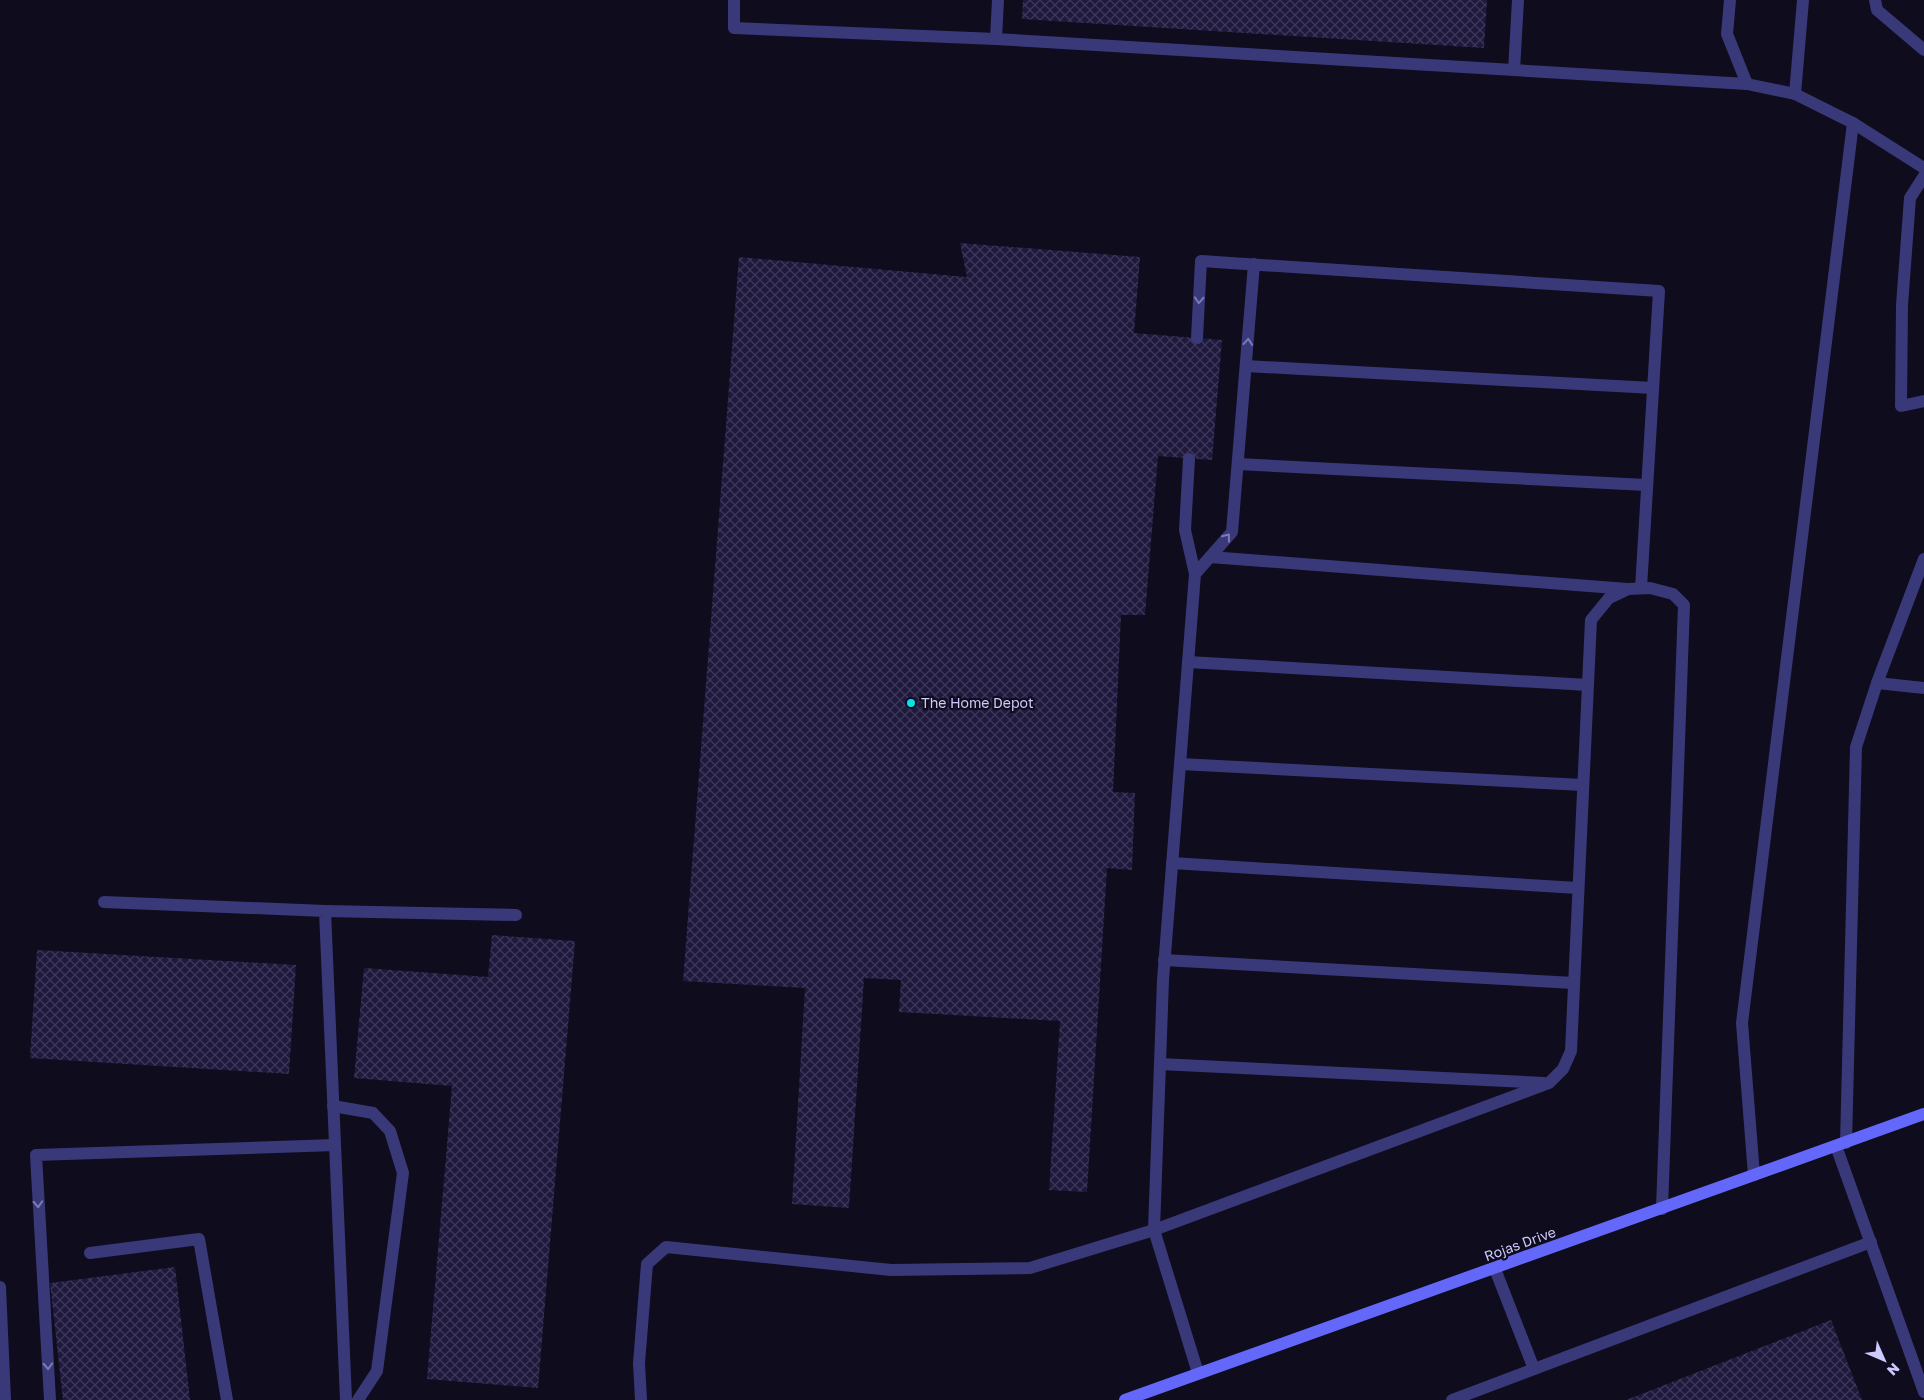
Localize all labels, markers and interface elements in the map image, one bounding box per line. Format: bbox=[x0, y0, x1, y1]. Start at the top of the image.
one-way arrow bbox=[1193, 296, 1204, 304]
one-way arrow bbox=[1242, 338, 1253, 346]
one-way arrow bbox=[1221, 534, 1230, 543]
place label: The Home Depot bbox=[921, 694, 1034, 711]
marker: The Home Depot bbox=[905, 697, 917, 709]
one-way arrow bbox=[33, 1200, 44, 1208]
street label: Rojas Drive bbox=[1482, 1223, 1558, 1264]
north arrow bbox=[1859, 1335, 1909, 1385]
text: N bbox=[1884, 1360, 1903, 1379]
one-way arrow bbox=[42, 1362, 53, 1370]

